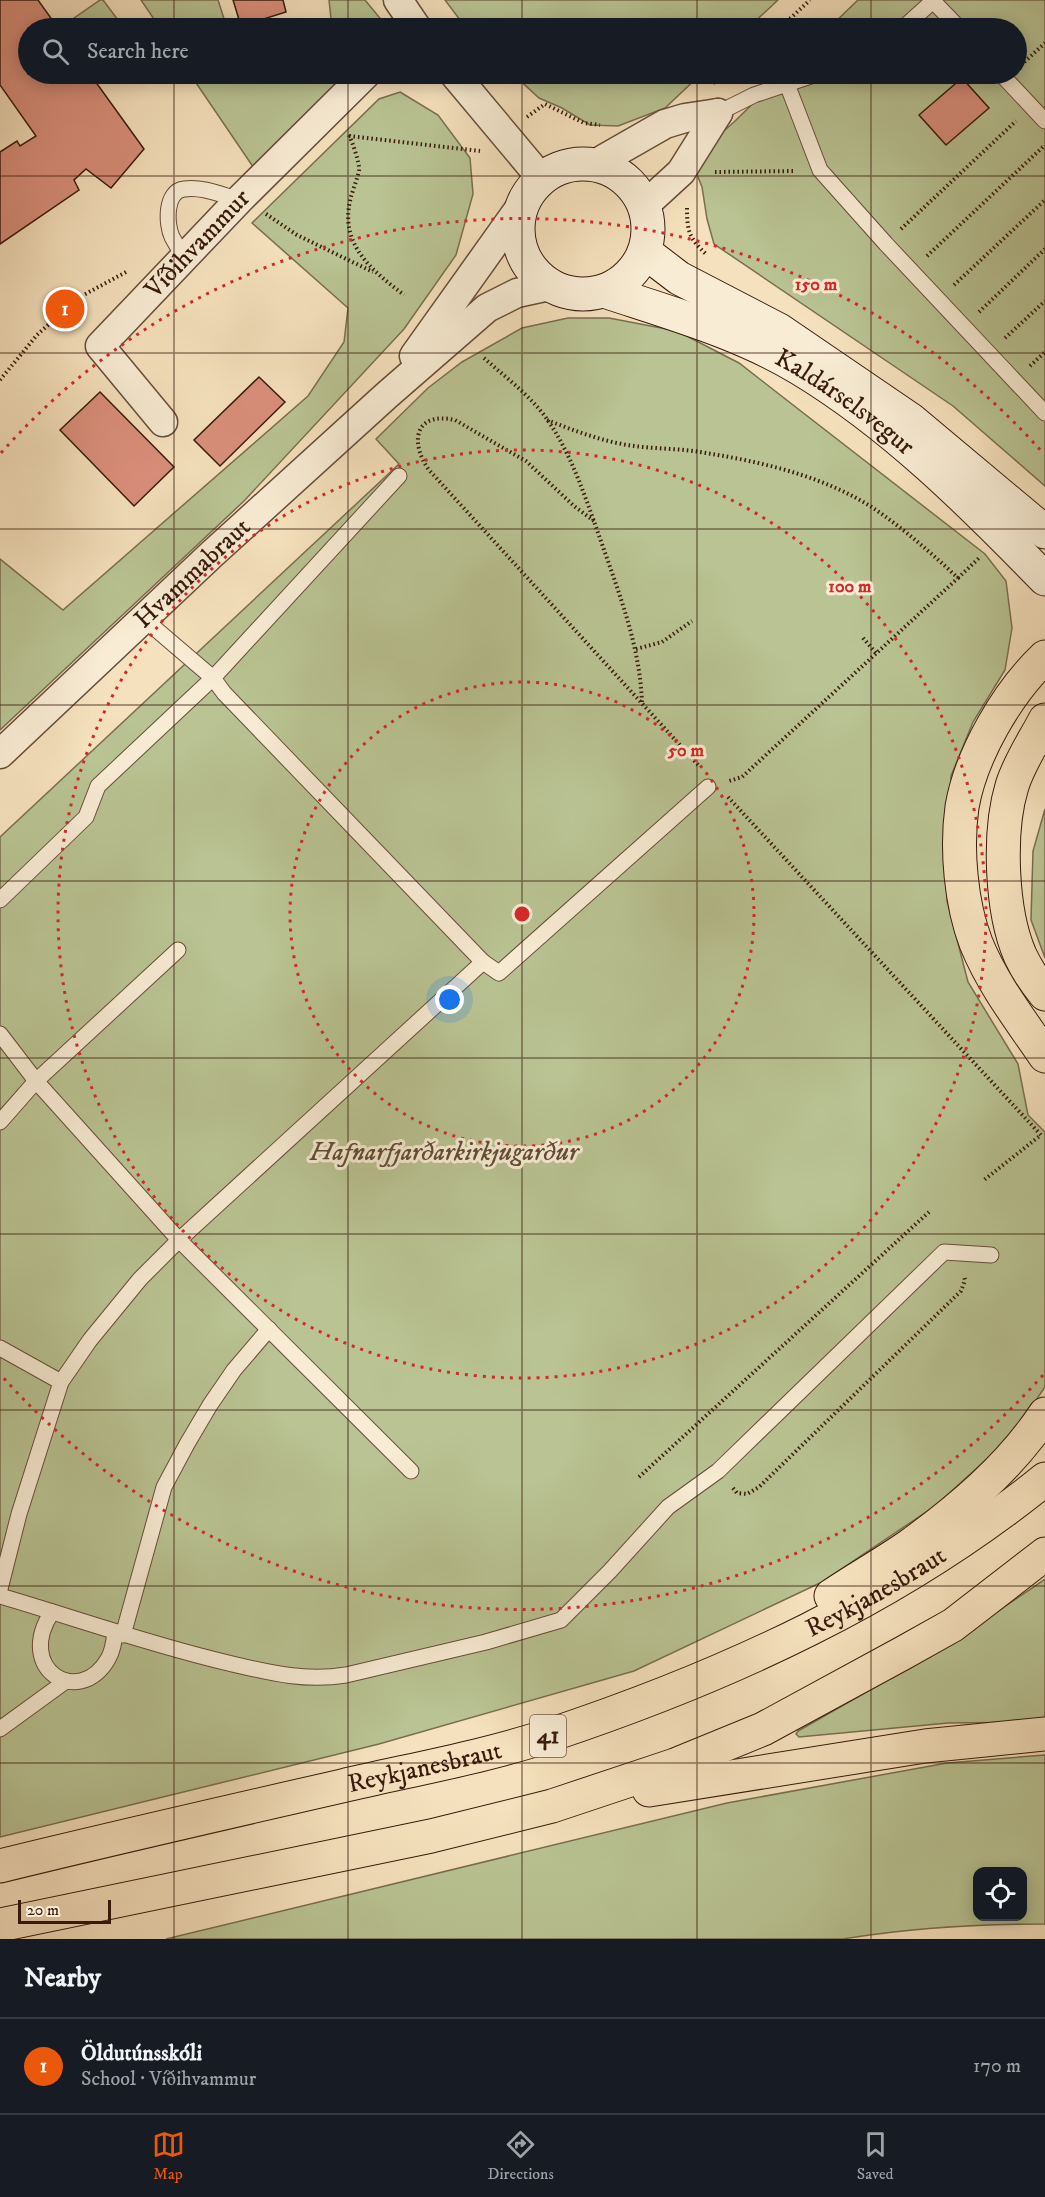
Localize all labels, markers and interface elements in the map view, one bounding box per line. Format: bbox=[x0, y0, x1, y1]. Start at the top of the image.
search box bbox=[18, 18, 1027, 84]
icon: search bbox=[39, 35, 72, 68]
text: Search here bbox=[87, 38, 189, 65]
street label: Víðihvammur bbox=[137, 182, 257, 306]
text: 150 m bbox=[795, 274, 838, 296]
pin: 1 bbox=[46, 286, 84, 332]
street label: Kaldárselsvegur bbox=[769, 341, 922, 463]
street label: Hvammabraut bbox=[127, 511, 257, 636]
text: 100 m bbox=[828, 576, 872, 598]
text: 50 m bbox=[667, 740, 704, 762]
centre of rings bbox=[512, 904, 532, 924]
your location bbox=[435, 985, 464, 1014]
park label: Hafnarfjarðarkirkjugarður bbox=[309, 1136, 580, 1169]
street label: Reykjanesbraut bbox=[800, 1539, 952, 1645]
road number: 41 bbox=[530, 1715, 566, 1757]
street label: Reykjanesbraut bbox=[344, 1734, 505, 1801]
map controls bbox=[973, 1867, 1027, 1921]
button: locate bbox=[973, 1867, 1027, 1921]
scale bar bbox=[18, 1897, 111, 1924]
text: 20 m bbox=[27, 1900, 59, 1920]
text: Nearby bbox=[24, 1962, 101, 1995]
text: Öldutúnsskóli bbox=[81, 2040, 202, 2067]
text: 1 bbox=[40, 2054, 47, 2079]
text: 170 m bbox=[973, 2054, 1021, 2079]
text: School · Víðihvammur bbox=[81, 2067, 256, 2092]
tab: Map bbox=[152, 2128, 185, 2184]
tab: Directions bbox=[488, 2128, 554, 2184]
tab: Saved bbox=[857, 2128, 894, 2184]

